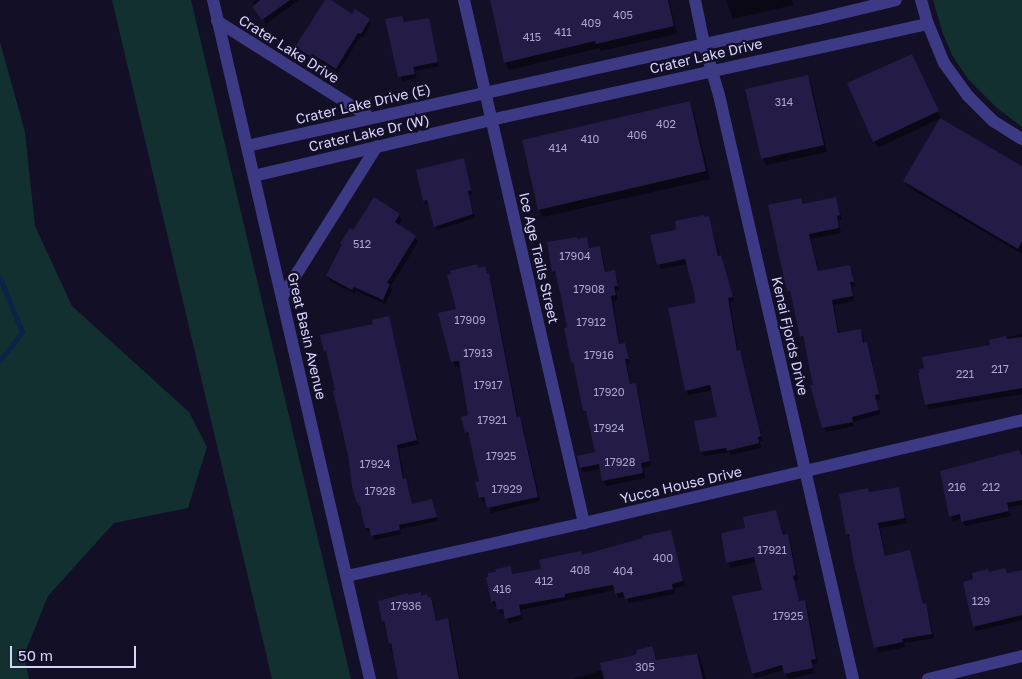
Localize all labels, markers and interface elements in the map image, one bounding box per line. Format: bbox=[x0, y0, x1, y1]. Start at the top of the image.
house number: 405 bbox=[613, 8, 633, 22]
street label: Crater Lake Drive bbox=[236, 11, 342, 87]
house number: 409 bbox=[581, 16, 601, 30]
house number: 411 bbox=[554, 25, 572, 39]
house number: 415 bbox=[523, 30, 541, 44]
street label: Crater Lake Drive bbox=[648, 35, 764, 77]
street label: Crater Lake Drive (E) bbox=[294, 80, 432, 128]
house number: 314 bbox=[775, 95, 793, 109]
street label: Crater Lake Dr (W) bbox=[307, 111, 431, 155]
house number: 402 bbox=[656, 117, 676, 131]
house number: 406 bbox=[627, 128, 647, 142]
house number: 410 bbox=[581, 132, 599, 146]
house number: 414 bbox=[549, 141, 567, 155]
street label: Ice Age Trails Street bbox=[516, 191, 562, 325]
house number: 512 bbox=[353, 237, 371, 251]
house number: 17904 bbox=[559, 249, 591, 263]
street label: Great Basin Avenue bbox=[284, 271, 330, 401]
street label: Kenai Fjords Drive bbox=[768, 275, 812, 397]
house number: 17908 bbox=[573, 282, 605, 296]
house number: 17909 bbox=[454, 313, 486, 327]
house number: 17912 bbox=[576, 315, 606, 329]
house number: 17913 bbox=[463, 346, 493, 360]
house number: 17916 bbox=[584, 348, 614, 362]
house number: 217 bbox=[991, 362, 1009, 376]
house number: 221 bbox=[956, 367, 974, 381]
house number: 17917 bbox=[474, 378, 502, 392]
house number: 17920 bbox=[593, 385, 625, 399]
house number: 17921 bbox=[477, 413, 507, 427]
house number: 17924 bbox=[594, 421, 624, 435]
house number: 17925 bbox=[486, 449, 516, 463]
house number: 17928 bbox=[605, 455, 635, 469]
house number: 17924 bbox=[360, 457, 390, 471]
street label: Yucca House Drive bbox=[618, 463, 744, 507]
house number: 216 bbox=[948, 480, 966, 494]
house number: 212 bbox=[982, 480, 1000, 494]
house number: 17929 bbox=[492, 482, 522, 496]
house number: 17928 bbox=[365, 484, 395, 498]
house number: 17921 bbox=[757, 543, 787, 557]
house number: 400 bbox=[653, 551, 673, 565]
house number: 408 bbox=[570, 563, 590, 577]
house number: 404 bbox=[613, 564, 633, 578]
house number: 412 bbox=[535, 574, 553, 588]
house number: 416 bbox=[493, 582, 511, 596]
house number: 129 bbox=[972, 594, 990, 608]
house number: 17936 bbox=[391, 599, 421, 613]
house number: 17925 bbox=[773, 609, 803, 623]
scale bar bbox=[12, 636, 139, 668]
text: 50 m bbox=[18, 646, 53, 664]
house number: 305 bbox=[635, 660, 655, 674]

